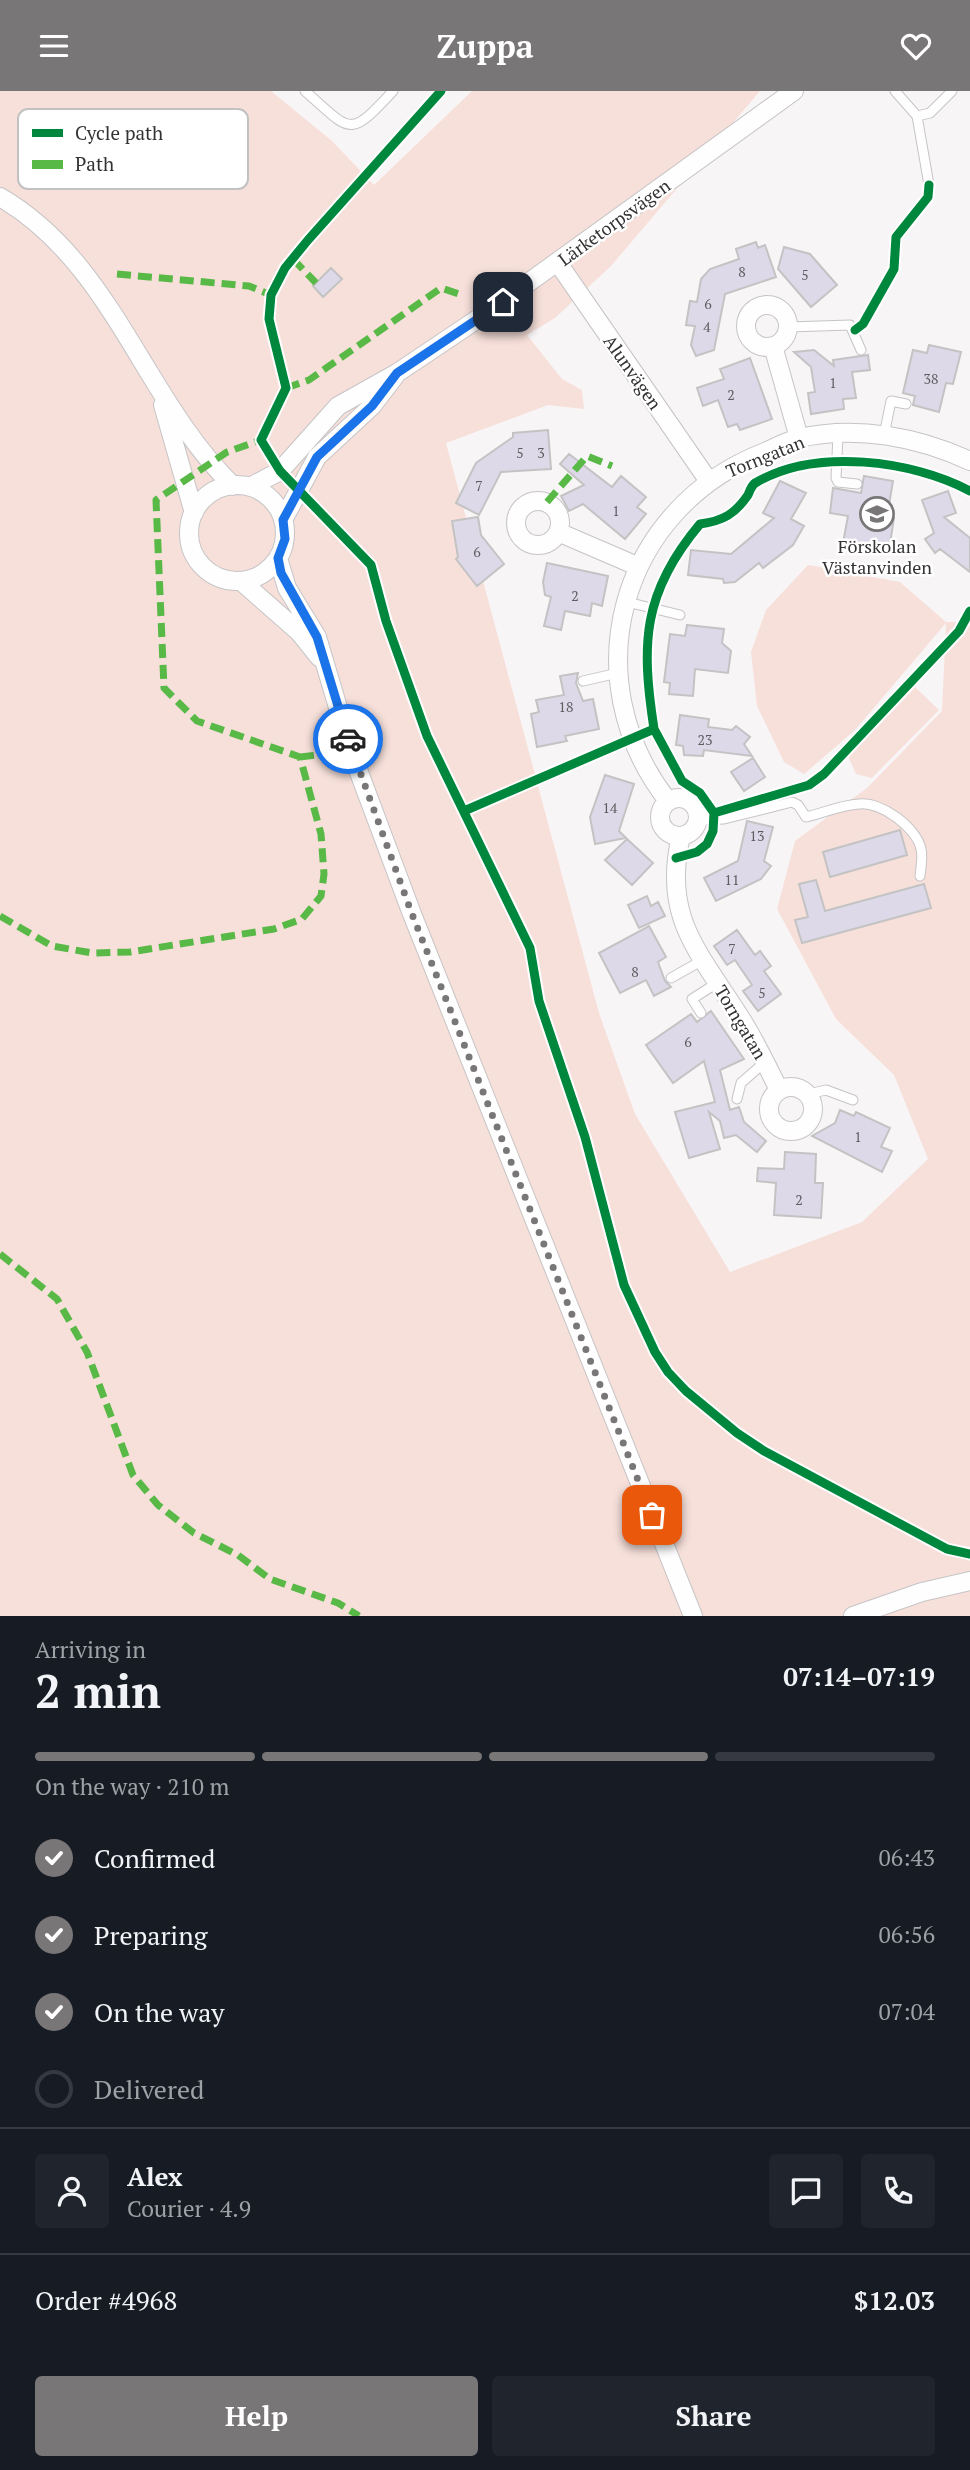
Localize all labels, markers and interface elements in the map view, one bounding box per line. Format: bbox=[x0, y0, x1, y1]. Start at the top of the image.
text: Zuppa bbox=[437, 25, 534, 67]
icon: menu bbox=[35, 27, 73, 65]
icon: heart bbox=[897, 27, 935, 65]
legend bbox=[18, 109, 248, 189]
text: Cycle path bbox=[75, 120, 163, 145]
text: Path bbox=[75, 151, 114, 176]
street label: Lärketorpsvägen bbox=[553, 173, 675, 271]
house number: 8 bbox=[738, 262, 746, 281]
house number: 5 bbox=[801, 265, 809, 284]
pin bbox=[473, 272, 533, 332]
icon: home bbox=[484, 283, 522, 321]
house number: 6 bbox=[704, 294, 712, 313]
house number: 4 bbox=[703, 317, 711, 336]
street label: Alunvägen bbox=[598, 330, 668, 414]
house number: 38 bbox=[924, 369, 938, 388]
house number: 1 bbox=[829, 373, 837, 392]
house number: 2 bbox=[727, 385, 735, 404]
street label: Torngatan bbox=[722, 429, 808, 483]
house number: 5 bbox=[516, 443, 524, 462]
house number: 3 bbox=[537, 443, 545, 462]
house number: 7 bbox=[475, 476, 483, 495]
school or university icon: Förskolan Västanvinden bbox=[858, 495, 896, 533]
house number: 1 bbox=[612, 501, 620, 520]
place label: Förskolan Västanvinden bbox=[822, 534, 932, 579]
house number: 6 bbox=[473, 542, 481, 561]
house number: 2 bbox=[571, 586, 579, 605]
house number: 18 bbox=[559, 697, 573, 716]
courier bbox=[313, 704, 383, 774]
icon: car bbox=[329, 720, 367, 758]
house number: 23 bbox=[698, 730, 712, 749]
house number: 14 bbox=[603, 798, 618, 817]
house number: 13 bbox=[750, 826, 764, 845]
house number: 11 bbox=[725, 870, 739, 889]
house number: 7 bbox=[728, 939, 736, 958]
house number: 8 bbox=[631, 962, 639, 981]
street label: Torngatan bbox=[709, 980, 773, 1064]
house number: 5 bbox=[758, 983, 766, 1002]
house number: 6 bbox=[684, 1032, 692, 1051]
house number: 1 bbox=[854, 1127, 862, 1146]
house number: 2 bbox=[795, 1190, 803, 1209]
pin bbox=[622, 1485, 682, 1545]
icon: bag bbox=[633, 1496, 671, 1534]
text: Arriving in bbox=[35, 1634, 146, 1665]
text: 07:14–07:19 bbox=[783, 1659, 935, 1693]
text: 2 min bbox=[35, 1660, 161, 1721]
text: On the way · 210 m bbox=[35, 1771, 229, 1802]
icon: check bbox=[35, 1839, 73, 1877]
text: Confirmed bbox=[94, 1841, 215, 1875]
text: 06:43 bbox=[878, 1842, 935, 1873]
icon: check bbox=[35, 1916, 73, 1954]
text: Preparing bbox=[94, 1918, 207, 1952]
text: 06:56 bbox=[878, 1919, 935, 1950]
icon: check bbox=[35, 1993, 73, 2031]
text: On the way bbox=[94, 1995, 225, 2029]
text: 07:04 bbox=[878, 1996, 935, 2027]
text: Delivered bbox=[94, 2072, 204, 2106]
button: person bbox=[35, 2154, 109, 2228]
button: chat bbox=[769, 2154, 843, 2228]
button: phone bbox=[861, 2154, 935, 2228]
text: Alex bbox=[127, 2159, 183, 2193]
text: Courier · 4.9 bbox=[127, 2193, 251, 2224]
text: Order #4968 bbox=[35, 2283, 177, 2317]
text: $12.03 bbox=[854, 2283, 935, 2317]
button: Help bbox=[35, 2376, 478, 2456]
button: Share bbox=[492, 2376, 935, 2456]

